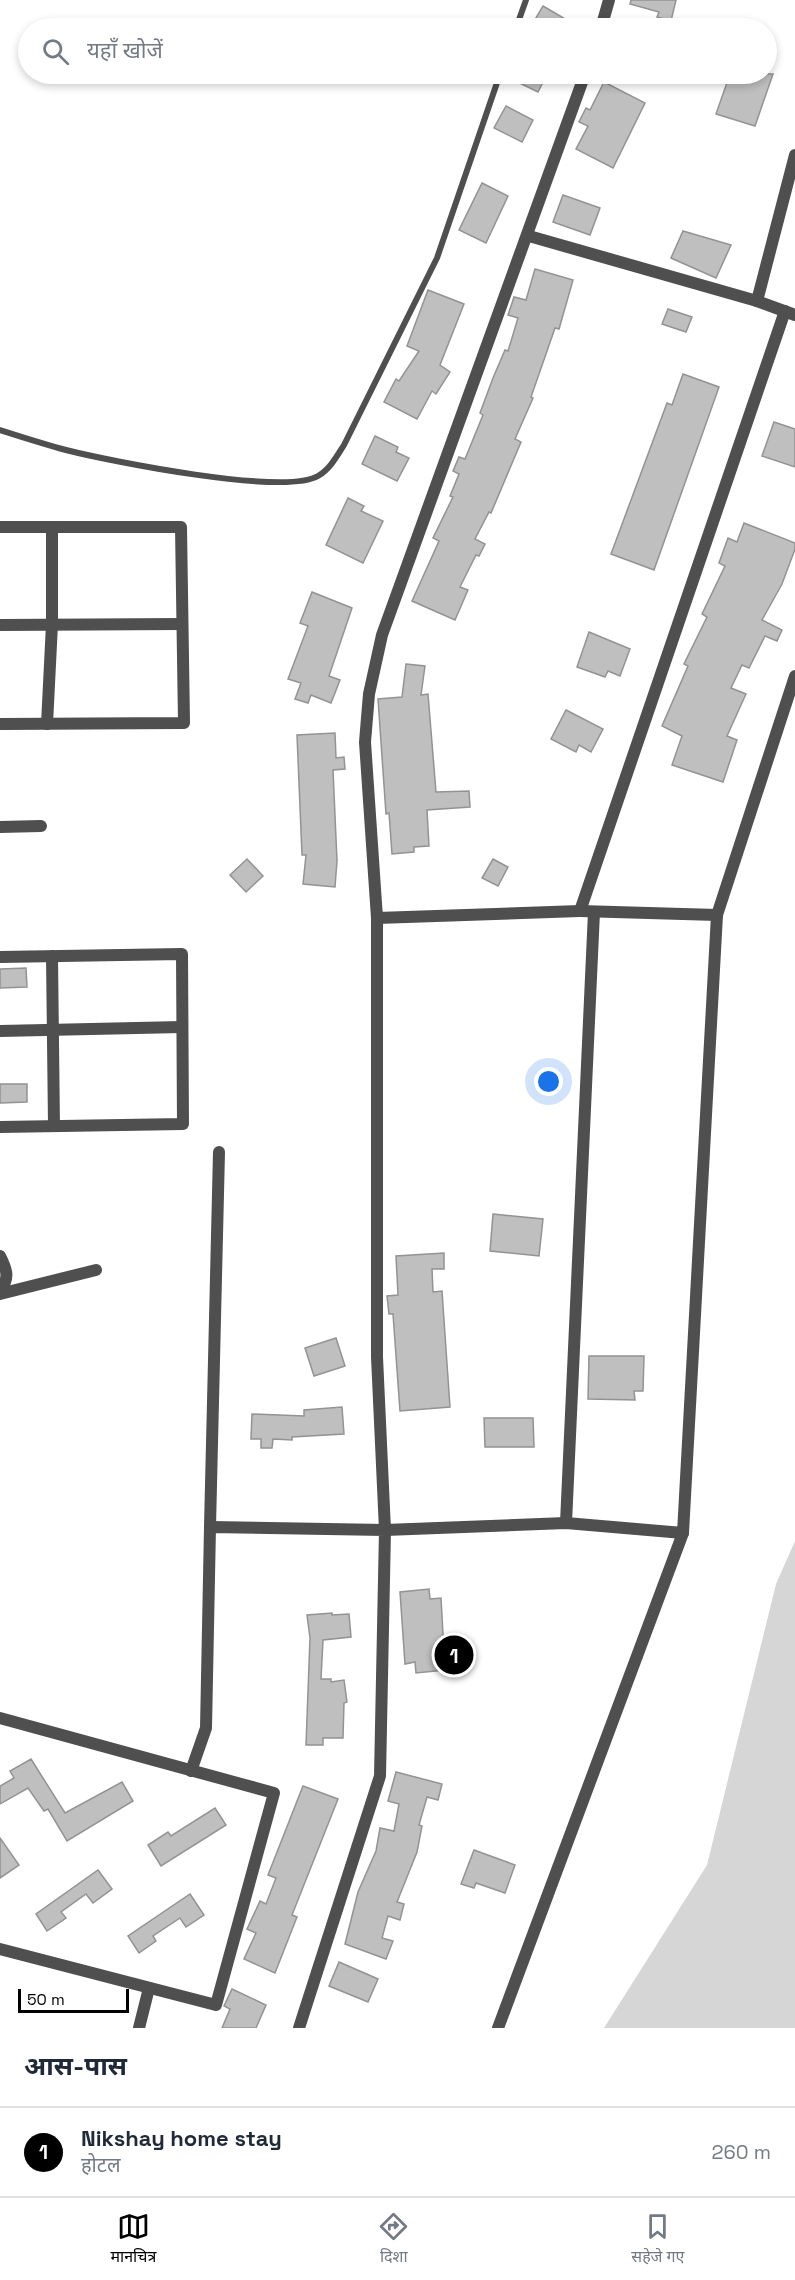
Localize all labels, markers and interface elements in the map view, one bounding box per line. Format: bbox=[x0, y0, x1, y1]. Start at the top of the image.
search box bbox=[18, 18, 777, 84]
icon: search bbox=[39, 35, 72, 68]
text: यहाँ खोजें bbox=[87, 36, 163, 64]
your location bbox=[534, 1067, 563, 1096]
pin: 1 bbox=[434, 1632, 474, 1678]
scale bar bbox=[18, 1986, 129, 2014]
text: 50 m bbox=[27, 1989, 65, 2010]
text: आस-पास bbox=[24, 2049, 127, 2083]
text: Nikshay home stay bbox=[81, 2124, 282, 2152]
text: 1 bbox=[39, 2139, 48, 2165]
text: 260 m bbox=[712, 2139, 771, 2165]
text: होटल bbox=[81, 2152, 120, 2178]
tab: मानचित्र bbox=[111, 2210, 156, 2269]
tab: दिशा bbox=[377, 2210, 410, 2269]
tab: सहेजे गए bbox=[631, 2210, 684, 2269]

